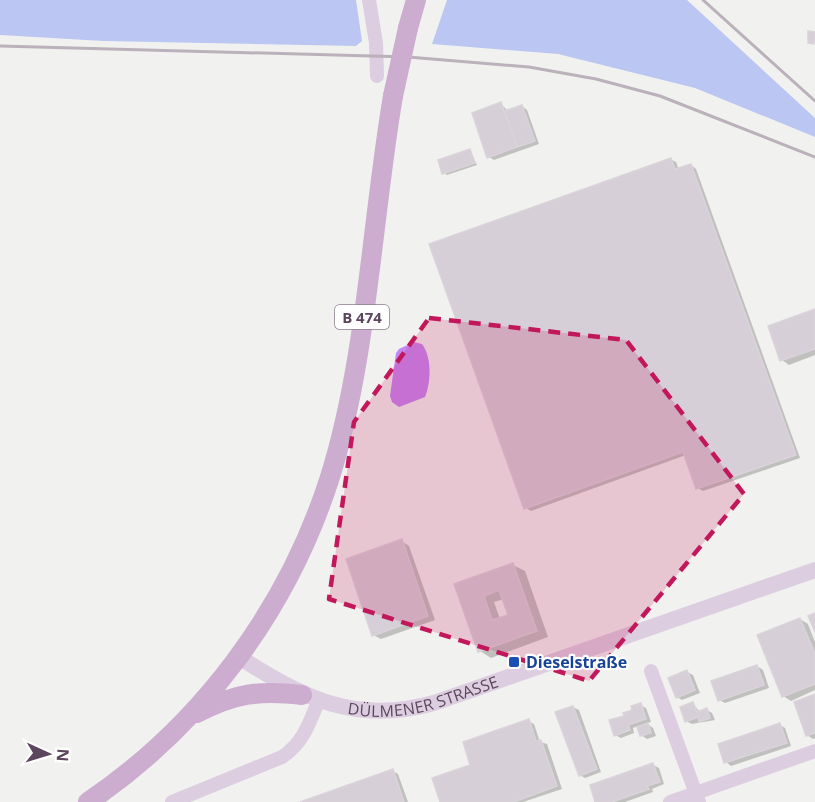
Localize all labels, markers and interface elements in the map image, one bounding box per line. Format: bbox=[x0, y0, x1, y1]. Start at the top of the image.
road number: B 474 bbox=[335, 305, 389, 329]
place label: Dieselstraße bbox=[526, 651, 627, 673]
marker: Dieselstraße bbox=[507, 655, 521, 669]
street label: DÜLMENER STRASSE bbox=[346, 671, 501, 722]
north arrow bbox=[18, 724, 78, 784]
text: N bbox=[52, 748, 74, 762]

